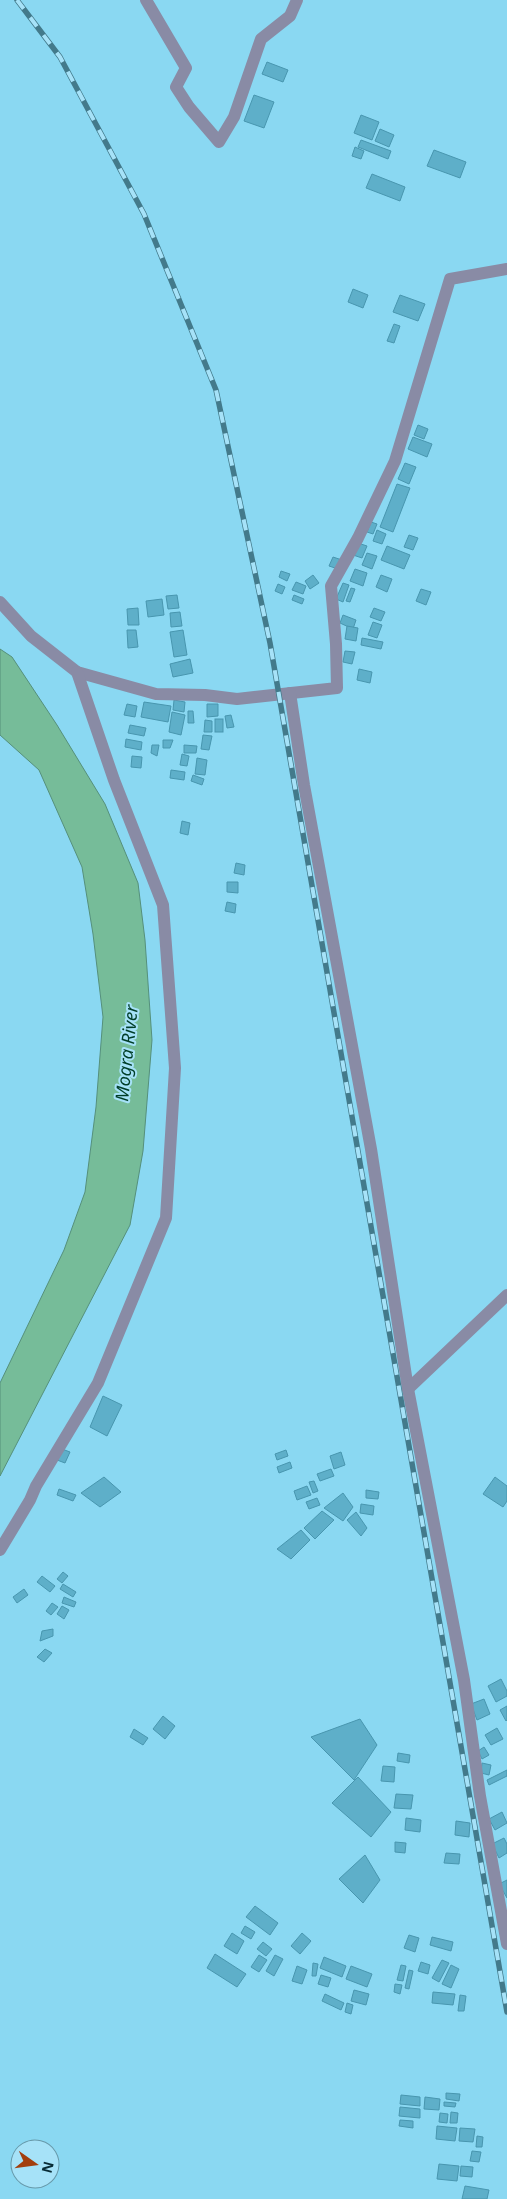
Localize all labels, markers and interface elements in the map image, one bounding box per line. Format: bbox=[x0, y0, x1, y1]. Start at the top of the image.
water label: Mogra River bbox=[109, 1003, 143, 1102]
north arrow bbox=[10, 2139, 60, 2189]
text: N bbox=[38, 2159, 59, 2175]

